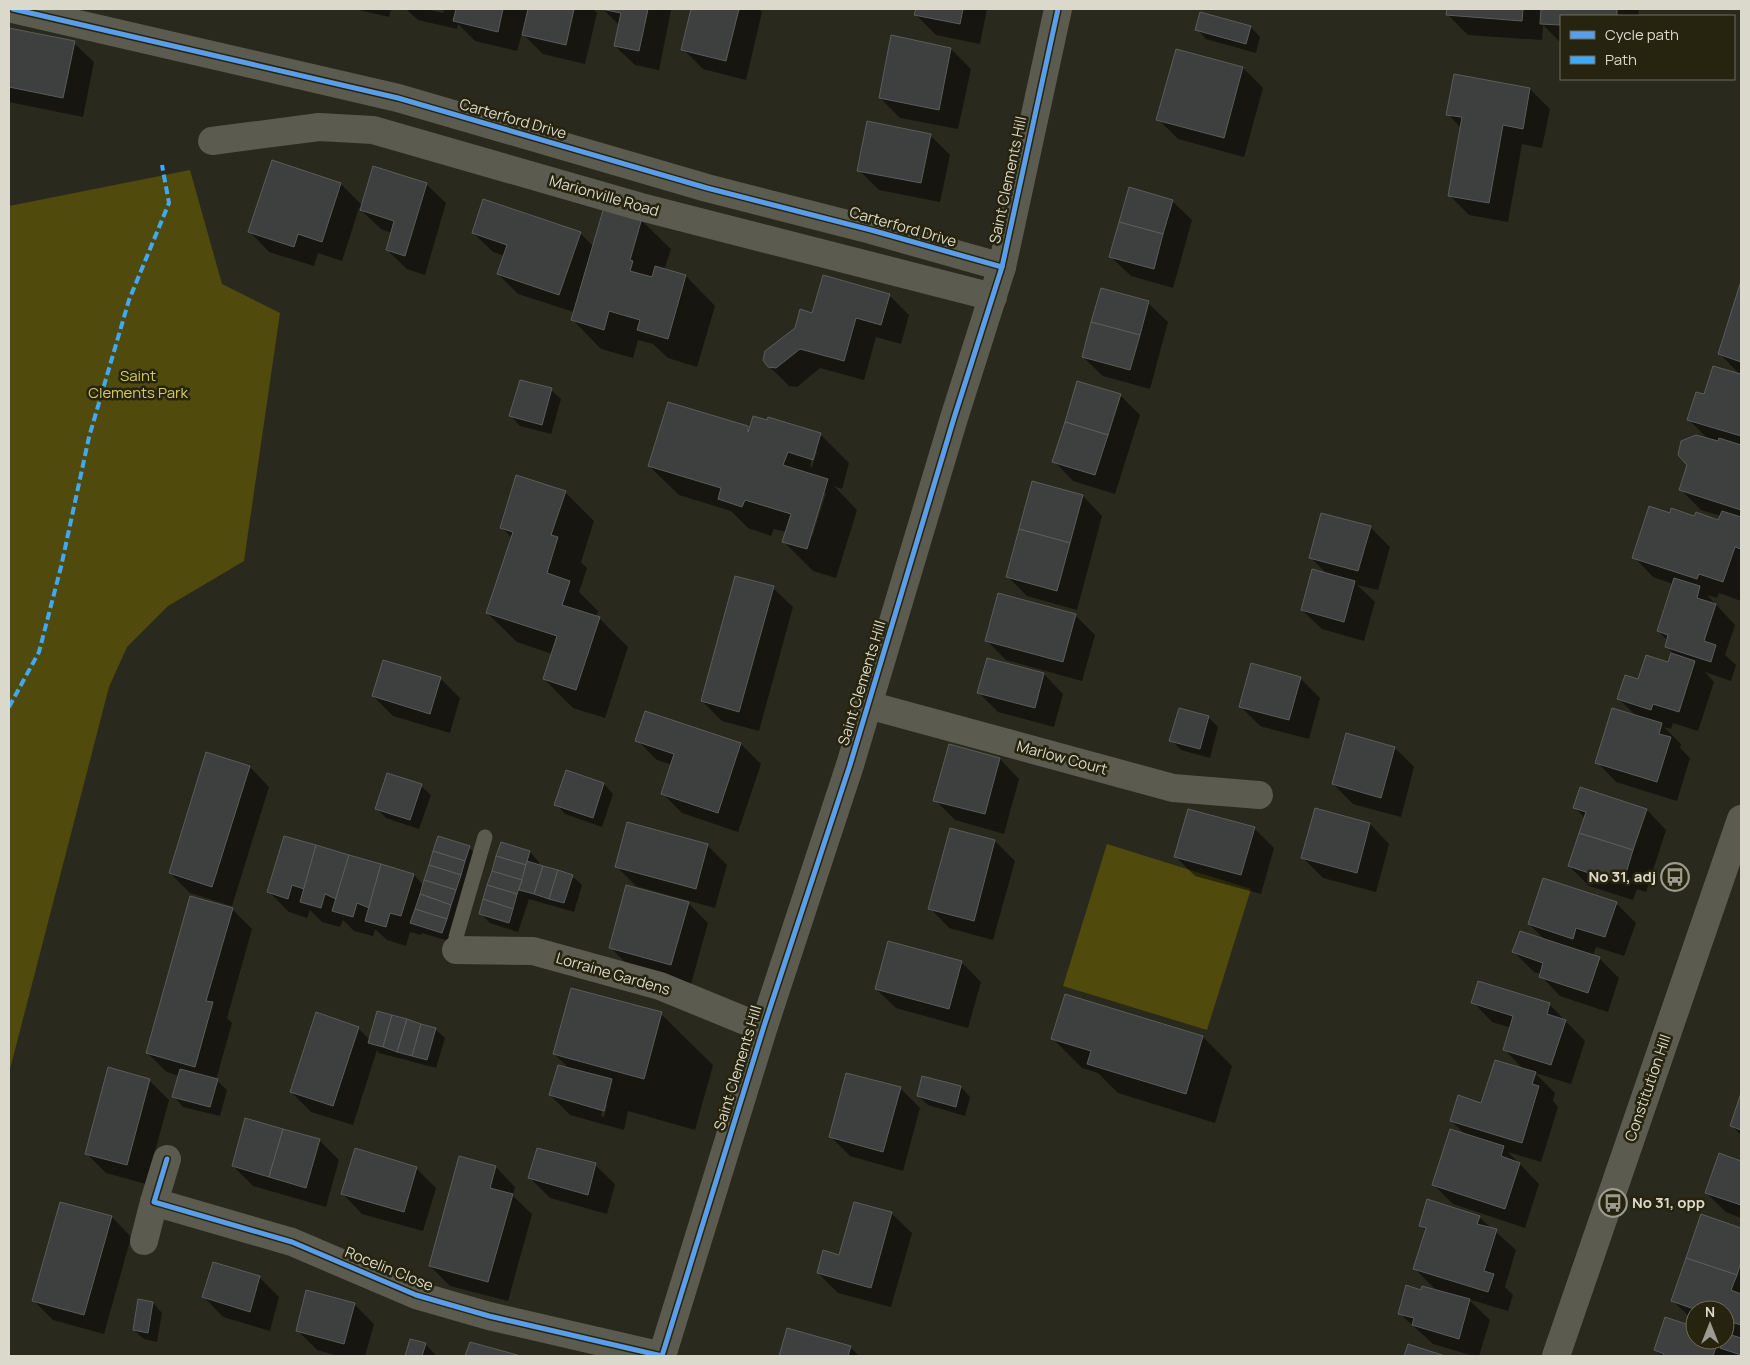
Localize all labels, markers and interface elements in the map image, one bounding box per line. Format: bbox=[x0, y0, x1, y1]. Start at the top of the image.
legend bbox=[1560, 15, 1735, 80]
text: Cycle path bbox=[1605, 24, 1679, 45]
text: Path bbox=[1605, 49, 1637, 70]
street label: Carterford Drive bbox=[457, 93, 569, 144]
street label: Saint Clements Hill bbox=[984, 114, 1031, 245]
street label: Marionville Road bbox=[547, 170, 661, 221]
street label: Carterford Drive bbox=[847, 201, 959, 252]
park label: Saint Clements Park bbox=[88, 365, 188, 403]
street label: Saint Clements Hill bbox=[833, 618, 891, 748]
street label: Marlow Court bbox=[1015, 735, 1110, 780]
bus stop icon: No 31, adj bbox=[1660, 862, 1690, 892]
place label: No 31, adj bbox=[1588, 866, 1656, 887]
street label: Lorraine Gardens bbox=[554, 947, 673, 1000]
street label: Saint Clements Hill bbox=[709, 1003, 767, 1133]
street label: Constitution Hill bbox=[1619, 1032, 1676, 1144]
bus stop icon: No 31, opp bbox=[1598, 1188, 1628, 1218]
place label: No 31, opp bbox=[1632, 1192, 1705, 1213]
street label: Rocelin Close bbox=[342, 1241, 437, 1296]
north arrow bbox=[1685, 1300, 1735, 1350]
text: N bbox=[1705, 1302, 1715, 1321]

